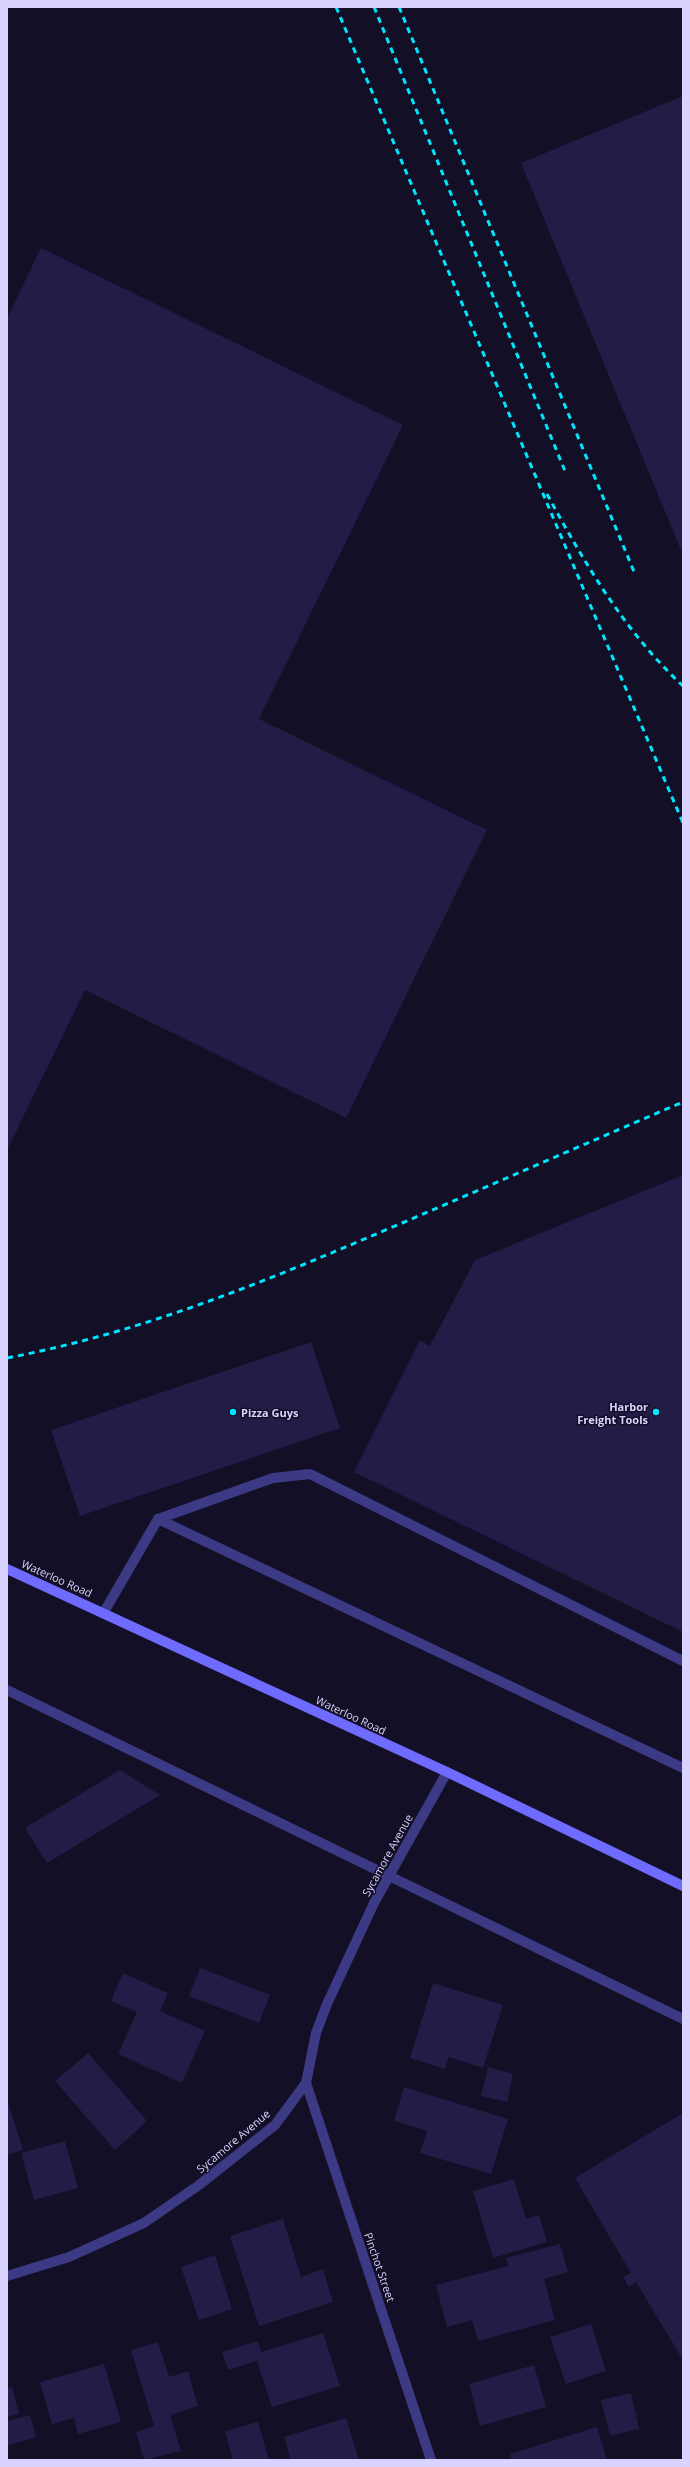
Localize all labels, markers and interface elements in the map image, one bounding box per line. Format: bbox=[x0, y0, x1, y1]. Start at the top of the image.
place label: Harbor Freight Tools bbox=[577, 1399, 649, 1427]
place label: Pizza Guys bbox=[241, 1405, 299, 1420]
marker: Pizza Guys bbox=[228, 1407, 238, 1417]
marker: Harbor Freight Tools bbox=[651, 1407, 661, 1417]
street label: Waterloo Road bbox=[19, 1556, 95, 1600]
street label: Waterloo Road bbox=[313, 1692, 389, 1738]
street label: Sycamore Avenue bbox=[358, 1811, 416, 1899]
street label: Sycamore Avenue bbox=[193, 2106, 273, 2176]
street label: Pinchot Street bbox=[361, 2230, 399, 2304]

